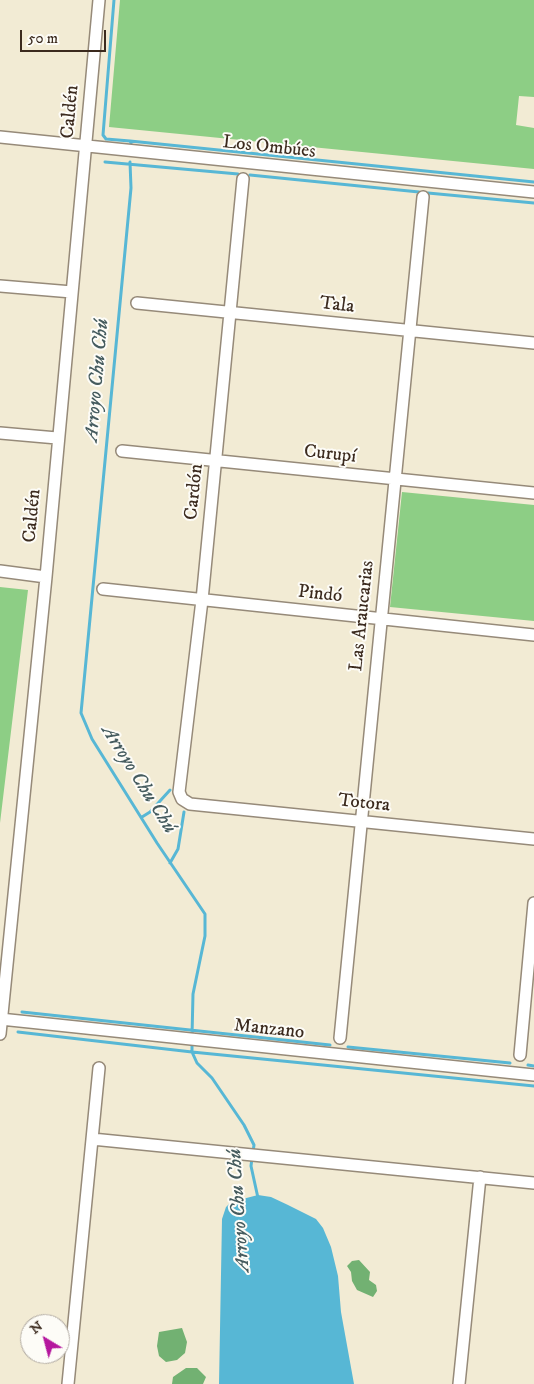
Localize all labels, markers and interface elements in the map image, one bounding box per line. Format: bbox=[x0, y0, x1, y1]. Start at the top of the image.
scale bar bbox=[22, 20, 109, 52]
text: 50 m bbox=[28, 29, 58, 48]
street label: Caldén bbox=[57, 84, 85, 140]
street label: Los Ombúes bbox=[221, 132, 317, 164]
street label: Tala bbox=[319, 293, 355, 319]
water label: Arroyo Chu Chú bbox=[81, 318, 115, 442]
street label: Curupí bbox=[303, 441, 357, 469]
street label: Cardón bbox=[181, 463, 209, 521]
street label: Caldén bbox=[19, 488, 47, 544]
street label: Las Araucarias bbox=[346, 559, 380, 673]
street label: Pindó bbox=[297, 581, 343, 609]
water label: Arroyo Chu Chú bbox=[95, 721, 181, 839]
street label: Totora bbox=[337, 790, 391, 818]
street label: Manzano bbox=[233, 1015, 305, 1045]
water label: Arroyo Chu Chú bbox=[224, 1148, 256, 1272]
north arrow bbox=[20, 1314, 70, 1364]
text: N bbox=[27, 1317, 47, 1338]

